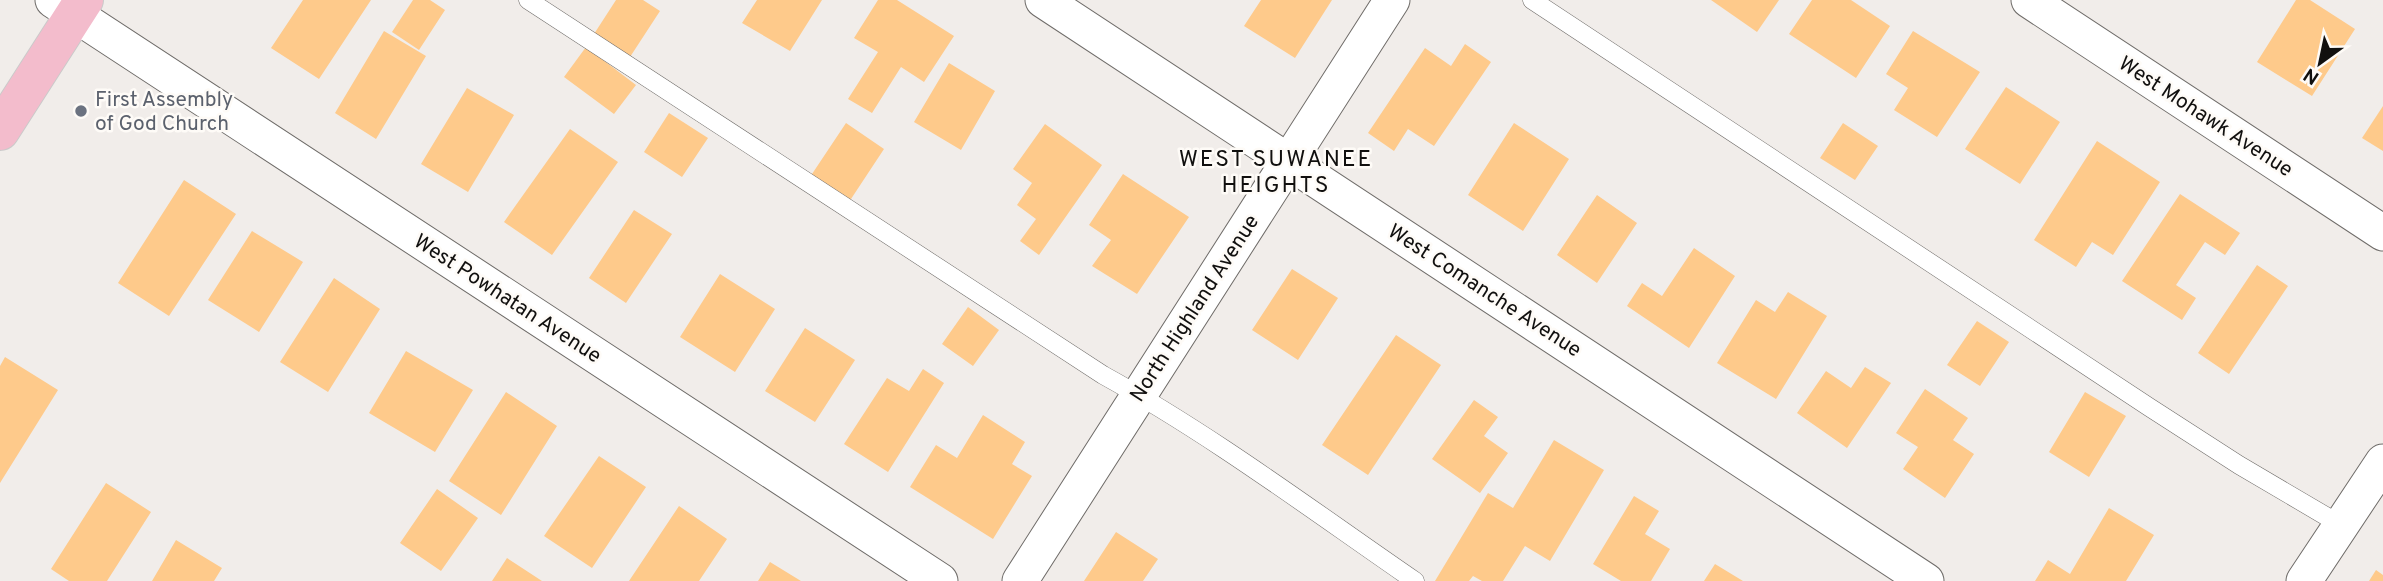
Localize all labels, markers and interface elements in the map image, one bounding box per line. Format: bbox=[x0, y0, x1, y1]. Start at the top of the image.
north arrow bbox=[2285, 28, 2355, 98]
street label: West Mohawk Avenue bbox=[2113, 51, 2298, 184]
text: N bbox=[2300, 62, 2324, 89]
place label: First Assembly of God Church bbox=[95, 87, 233, 138]
marker: First Assembly of God Church bbox=[73, 103, 89, 119]
district label: WEST SUWANEE HEIGHTS bbox=[1179, 146, 1373, 201]
street label: North Highland Avenue bbox=[1125, 210, 1266, 408]
street label: West Comanche Avenue bbox=[1382, 218, 1586, 364]
street label: West Powhatan Avenue bbox=[408, 228, 606, 370]

